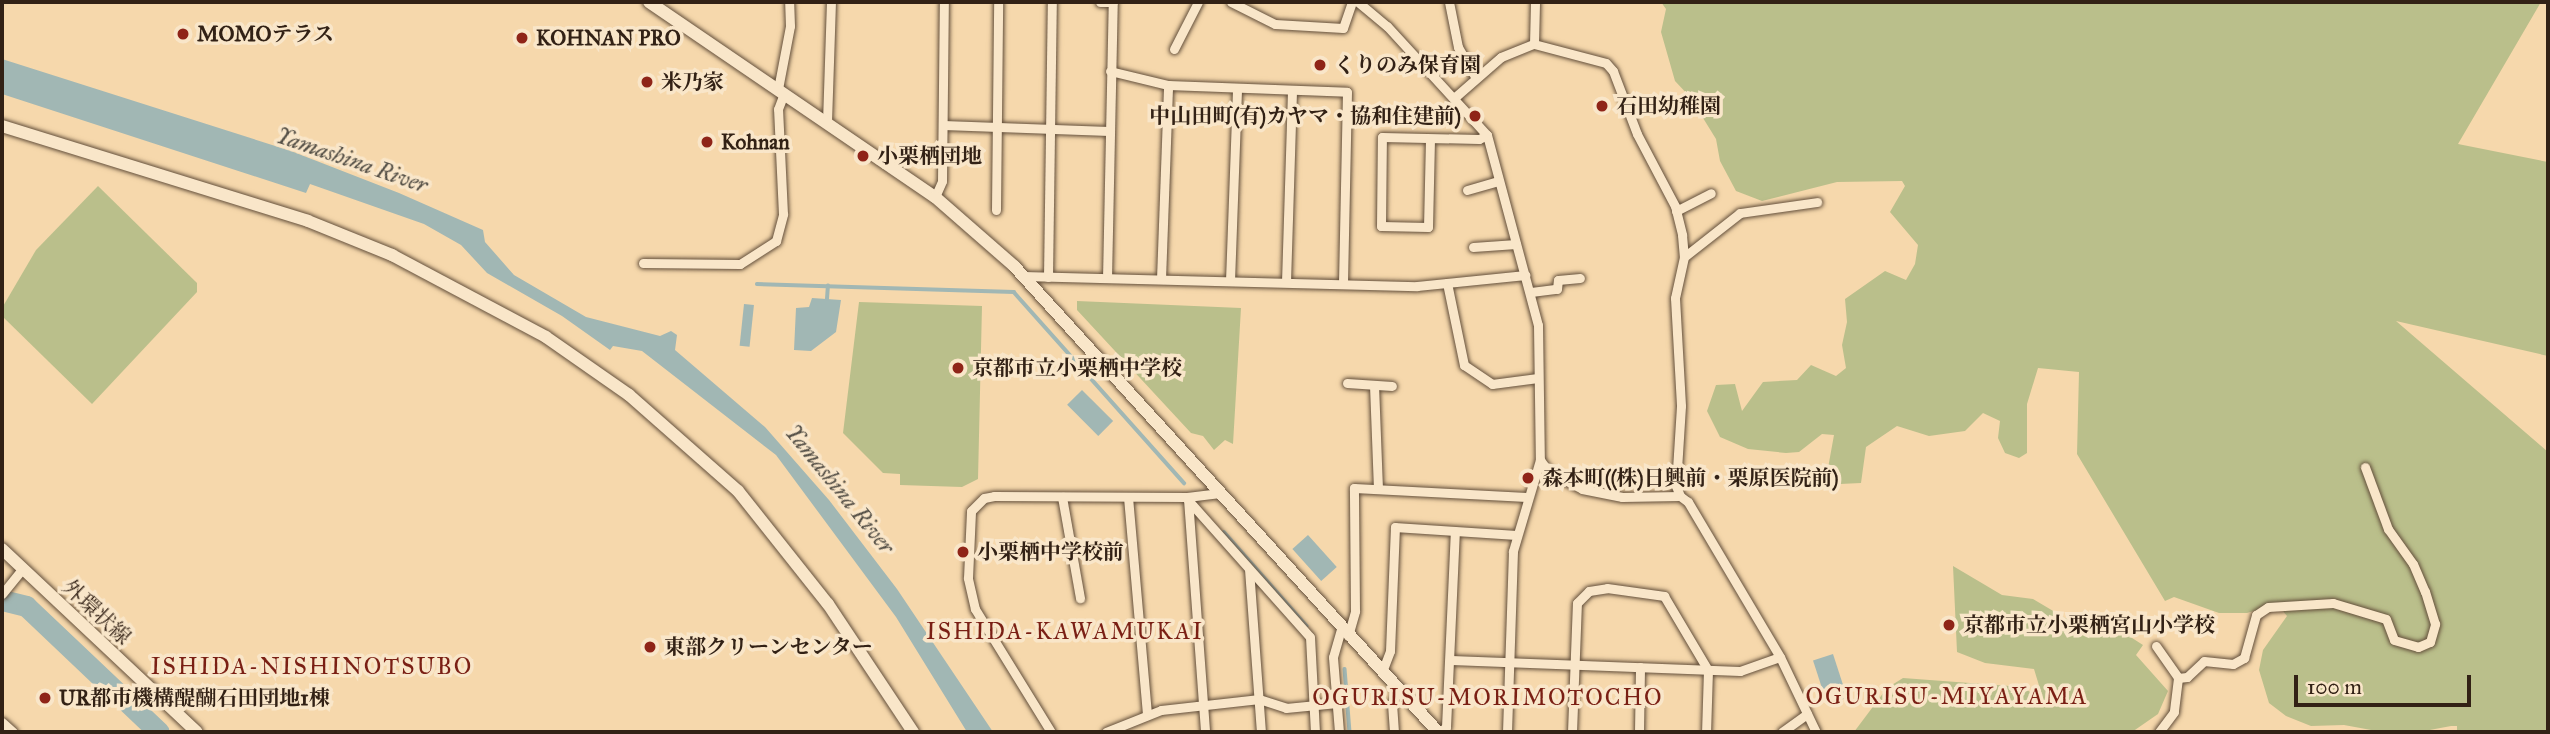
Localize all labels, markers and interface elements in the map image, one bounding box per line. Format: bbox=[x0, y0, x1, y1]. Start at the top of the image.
place label: MOMOテラス bbox=[197, 21, 335, 47]
place label: KOHNAN PRO bbox=[536, 25, 681, 51]
marker: MOMOテラス bbox=[175, 26, 191, 42]
marker: KOHNAN PRO bbox=[514, 30, 530, 46]
place label: くりのみ保育園 bbox=[1334, 52, 1481, 78]
marker: くりのみ保育園 bbox=[1312, 57, 1328, 73]
place label: 米乃家 bbox=[661, 69, 724, 95]
marker: 米乃家 bbox=[639, 74, 655, 90]
place label: 石田幼稚園 bbox=[1616, 93, 1721, 119]
marker: 石田幼稚園 bbox=[1594, 98, 1610, 114]
place label: 中山田町(有)カヤマ・協和住建前) bbox=[1149, 103, 1461, 129]
marker: 中山田町(有)カヤマ・協和住建前) bbox=[1467, 108, 1483, 124]
water label: Yamashina River bbox=[273, 121, 431, 199]
place label: Kohnan bbox=[721, 129, 790, 155]
marker: Kohnan bbox=[699, 134, 715, 150]
place label: 小栗栖団地 bbox=[877, 143, 982, 169]
marker: 小栗栖団地 bbox=[855, 148, 871, 164]
place label: 京都市立小栗栖中学校 bbox=[972, 355, 1182, 381]
marker: 京都市立小栗栖中学校 bbox=[950, 360, 966, 376]
water label: Yamashina River bbox=[779, 419, 901, 559]
place label: 森本町((株)日興前・栗原医院前) bbox=[1542, 465, 1838, 491]
marker: 森本町((株)日興前・栗原医院前) bbox=[1520, 470, 1536, 486]
place label: 小栗栖中学校前 bbox=[977, 539, 1124, 565]
marker: 小栗栖中学校前 bbox=[955, 544, 971, 560]
street label: 外環状線 bbox=[58, 574, 136, 650]
place label: 京都市立小栗栖宮山小学校 bbox=[1963, 612, 2215, 638]
district label: ISHIDA-KAWAMUKAI bbox=[928, 617, 1202, 645]
marker: 京都市立小栗栖宮山小学校 bbox=[1941, 617, 1957, 633]
place label: 東部クリーンセンター bbox=[664, 634, 874, 660]
marker: 東部クリーンセンター bbox=[642, 639, 658, 655]
district label: ISHIDA-NISHINOTSUBO bbox=[153, 652, 471, 680]
scale bar bbox=[2298, 660, 2475, 704]
text: 100 m bbox=[2307, 674, 2362, 700]
district label: OGURISU-MIYAYAMA bbox=[1808, 682, 2086, 710]
district label: OGURISU-MORIMOTOCHO bbox=[1315, 683, 1661, 711]
place label: UR都市機構醍醐石田団地1棟 bbox=[59, 685, 330, 711]
marker: UR都市機構醍醐石田団地1棟 bbox=[37, 690, 53, 706]

